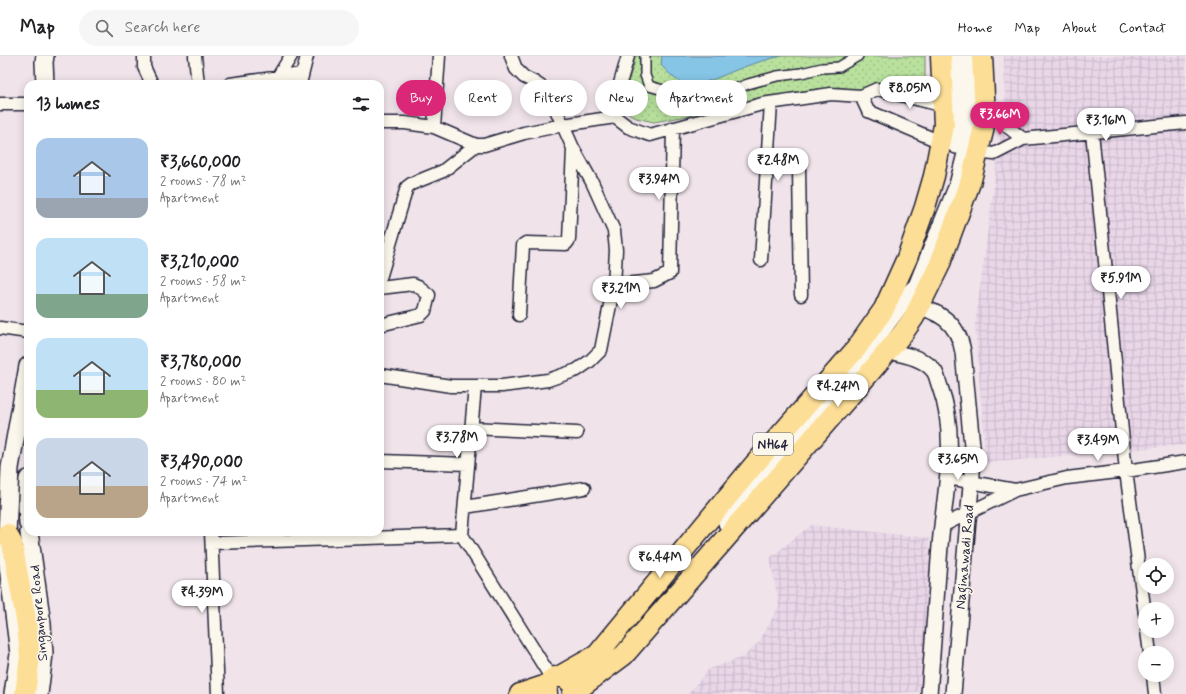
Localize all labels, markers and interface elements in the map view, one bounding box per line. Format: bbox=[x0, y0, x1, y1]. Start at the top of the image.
search box bbox=[79, 10, 359, 46]
text: Map bbox=[20, 15, 55, 40]
icon: search bbox=[93, 17, 115, 39]
text: Search here bbox=[125, 18, 200, 38]
text: Home bbox=[958, 19, 992, 37]
text: Map bbox=[1014, 19, 1040, 37]
text: About bbox=[1062, 19, 1097, 37]
text: Contact bbox=[1119, 19, 1166, 37]
pin: ₹8.05M bbox=[877, 76, 943, 110]
chip: Buy bbox=[396, 80, 446, 116]
chip: Rent bbox=[454, 80, 512, 116]
chip: Filters bbox=[520, 80, 587, 116]
chip: New bbox=[595, 80, 648, 116]
chip: Apartment bbox=[656, 80, 747, 116]
text: ₹8.05M bbox=[888, 80, 932, 97]
text: 13 homes bbox=[36, 93, 100, 115]
icon: filters bbox=[350, 93, 372, 115]
pin: ₹3.66M bbox=[967, 102, 1033, 136]
text: ₹3.66M bbox=[979, 106, 1021, 123]
pin: ₹3.16M bbox=[1073, 108, 1139, 142]
text: ₹3.16M bbox=[1086, 112, 1126, 129]
pin: ₹2.48M bbox=[745, 148, 811, 182]
text: ₹3,660,000 bbox=[160, 151, 241, 173]
text: ₹2.48M bbox=[757, 152, 799, 169]
icon: home bbox=[68, 154, 116, 202]
pin: ₹3.94M bbox=[626, 167, 692, 201]
text: ₹3.94M bbox=[638, 171, 680, 188]
text: 2 rooms · 78 m² bbox=[160, 173, 247, 190]
text: Apartment bbox=[160, 190, 219, 207]
text: ₹3,210,000 bbox=[160, 251, 239, 273]
icon: home bbox=[68, 254, 116, 302]
pin: ₹5.91M bbox=[1088, 266, 1154, 300]
text: ₹5.91M bbox=[1100, 270, 1142, 287]
text: 2 rooms · 58 m² bbox=[160, 273, 247, 290]
pin: ₹3.21M bbox=[588, 276, 654, 310]
text: ₹3.21M bbox=[601, 280, 641, 297]
text: Apartment bbox=[160, 290, 219, 307]
text: ₹3,780,000 bbox=[160, 351, 241, 373]
icon: home bbox=[68, 354, 116, 402]
text: 2 rooms · 80 m² bbox=[160, 373, 246, 390]
pin: ₹4.24M bbox=[805, 374, 871, 408]
text: ₹4.24M bbox=[816, 378, 860, 395]
text: Apartment bbox=[160, 390, 219, 407]
pin: ₹3.78M bbox=[424, 425, 490, 459]
pin: ₹3.49M bbox=[1065, 428, 1131, 462]
text: ₹3.78M bbox=[436, 429, 478, 446]
text: ₹3.49M bbox=[1077, 432, 1119, 449]
road number: NH64 bbox=[753, 433, 793, 455]
pin: ₹3.65M bbox=[925, 447, 991, 481]
text: ₹3,490,000 bbox=[160, 451, 243, 473]
text: ₹3.65M bbox=[937, 451, 979, 468]
icon: home bbox=[68, 454, 116, 502]
text: 2 rooms · 74 m² bbox=[160, 473, 247, 490]
text: Apartment bbox=[160, 490, 219, 507]
street label: Naginawadi Road bbox=[951, 504, 981, 610]
pin: ₹6.44M bbox=[627, 545, 693, 579]
text: ₹6.44M bbox=[638, 549, 682, 566]
map controls bbox=[1138, 558, 1174, 682]
button: locate bbox=[1138, 558, 1174, 594]
street label: Singanpore Road bbox=[26, 564, 53, 662]
pin: ₹4.39M bbox=[169, 580, 235, 614]
text: ₹4.39M bbox=[181, 584, 223, 601]
button: + bbox=[1138, 602, 1174, 638]
button: − bbox=[1138, 646, 1174, 682]

